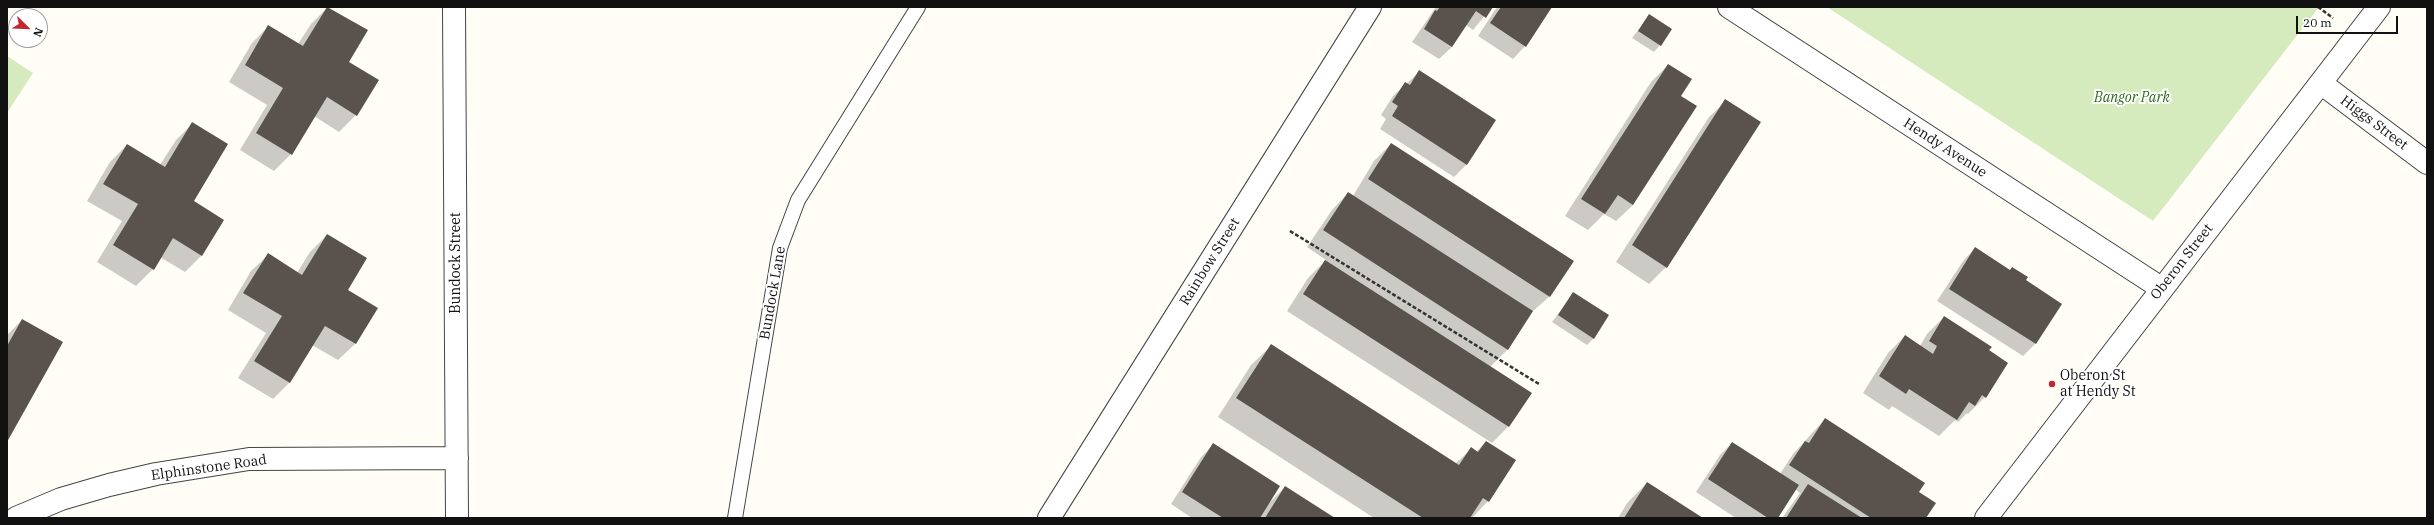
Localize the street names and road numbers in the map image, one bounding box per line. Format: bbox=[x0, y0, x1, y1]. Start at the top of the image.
street label: Higgs Street bbox=[2337, 92, 2411, 154]
street label: Hendy Avenue bbox=[1900, 115, 1990, 181]
street label: Bundock Street bbox=[448, 212, 464, 314]
street label: Rainbow Street bbox=[1176, 215, 1244, 309]
street label: Oberon Street bbox=[2147, 221, 2217, 303]
street label: Bundock Lane bbox=[757, 245, 789, 341]
street label: Elphinstone Road bbox=[150, 452, 268, 484]

